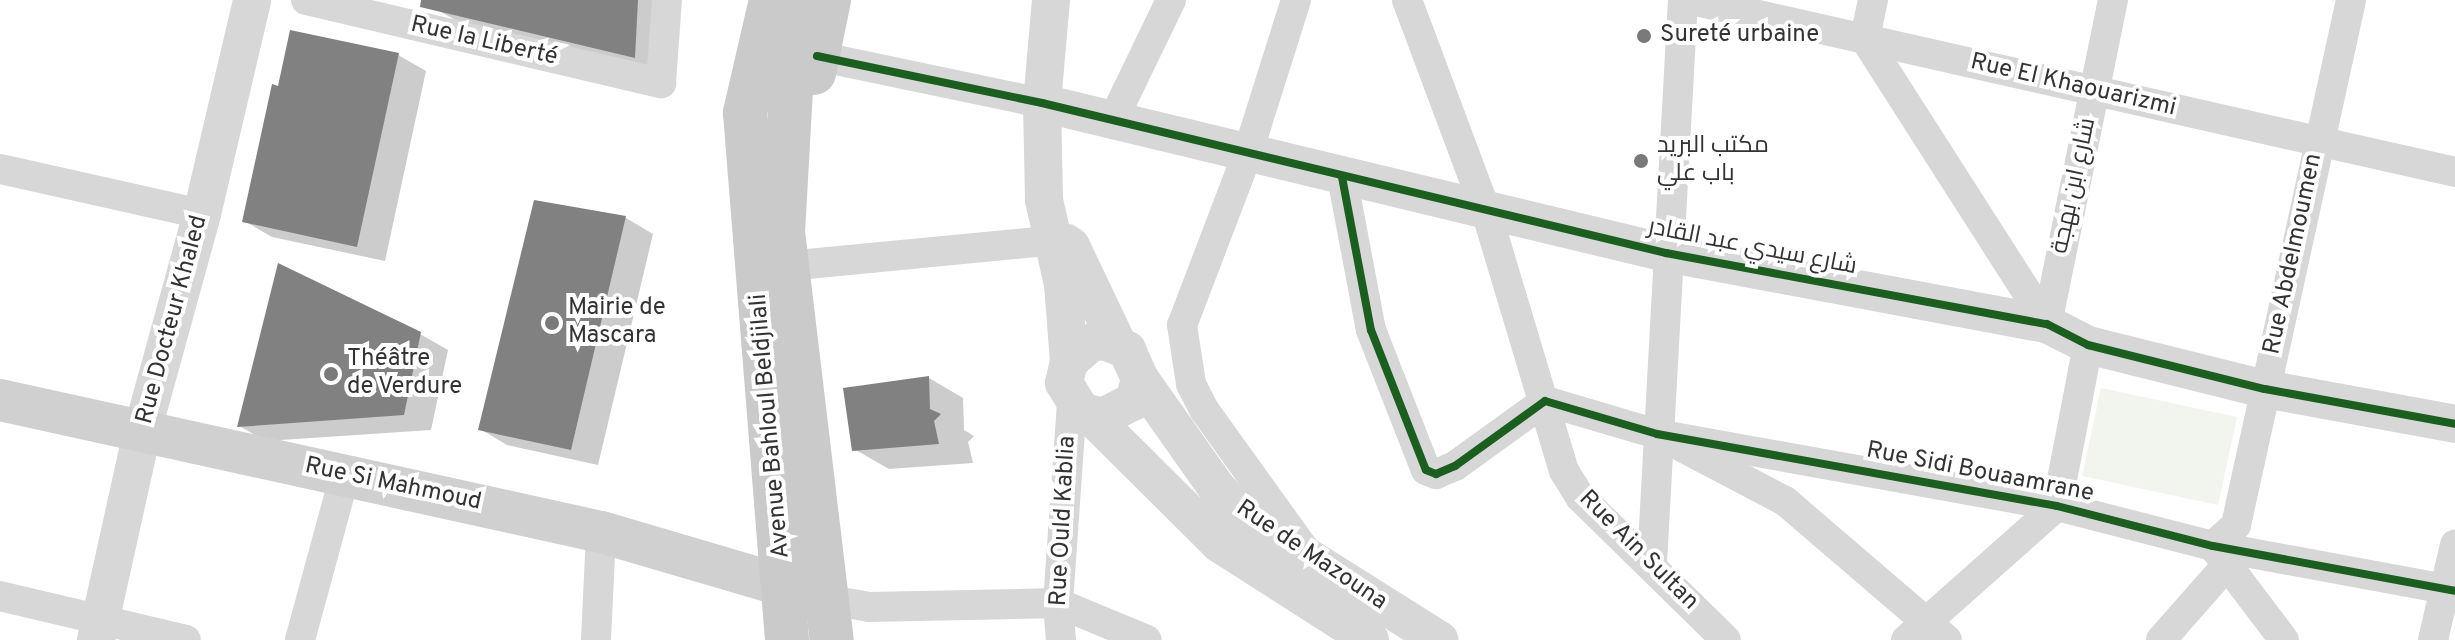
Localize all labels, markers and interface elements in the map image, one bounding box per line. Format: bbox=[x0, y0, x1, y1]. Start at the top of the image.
street label: Rue la Liberté bbox=[408, 11, 560, 73]
place label: Sureté urbaine bbox=[1660, 22, 1819, 50]
marker: Sureté urbaine bbox=[1635, 27, 1653, 45]
street label: Rue El Khaouarizmi bbox=[1967, 48, 2179, 124]
street label: شارع ابن بهجة bbox=[2047, 116, 2103, 256]
place label: مكتب البريد باب علي bbox=[1657, 133, 1769, 189]
street label: Rue Abdelmoumen bbox=[2259, 150, 2329, 358]
marker: مكتب البريد باب علي bbox=[1632, 152, 1650, 170]
street label: Rue Docteur Khaled bbox=[131, 213, 215, 427]
street label: شارع سيدي عبد القادر bbox=[1645, 214, 1859, 282]
street label: Avenue Bahloul Beldjilali bbox=[745, 292, 797, 560]
place label: Mairie de Mascara bbox=[568, 295, 666, 351]
marker: Mairie de Mascara bbox=[543, 314, 561, 332]
place label: Théâtre de Verdure bbox=[347, 346, 463, 402]
marker: Théâtre de Verdure bbox=[322, 365, 340, 383]
street label: Rue Ould Kablia bbox=[1045, 435, 1083, 607]
street label: Rue Sidi Bouaamrane bbox=[1864, 437, 2096, 509]
street label: Rue Si Mahmoud bbox=[302, 452, 484, 518]
street label: Rue Ain Sultan bbox=[1572, 485, 1704, 617]
street label: Rue de Mazouna bbox=[1230, 495, 1392, 617]

